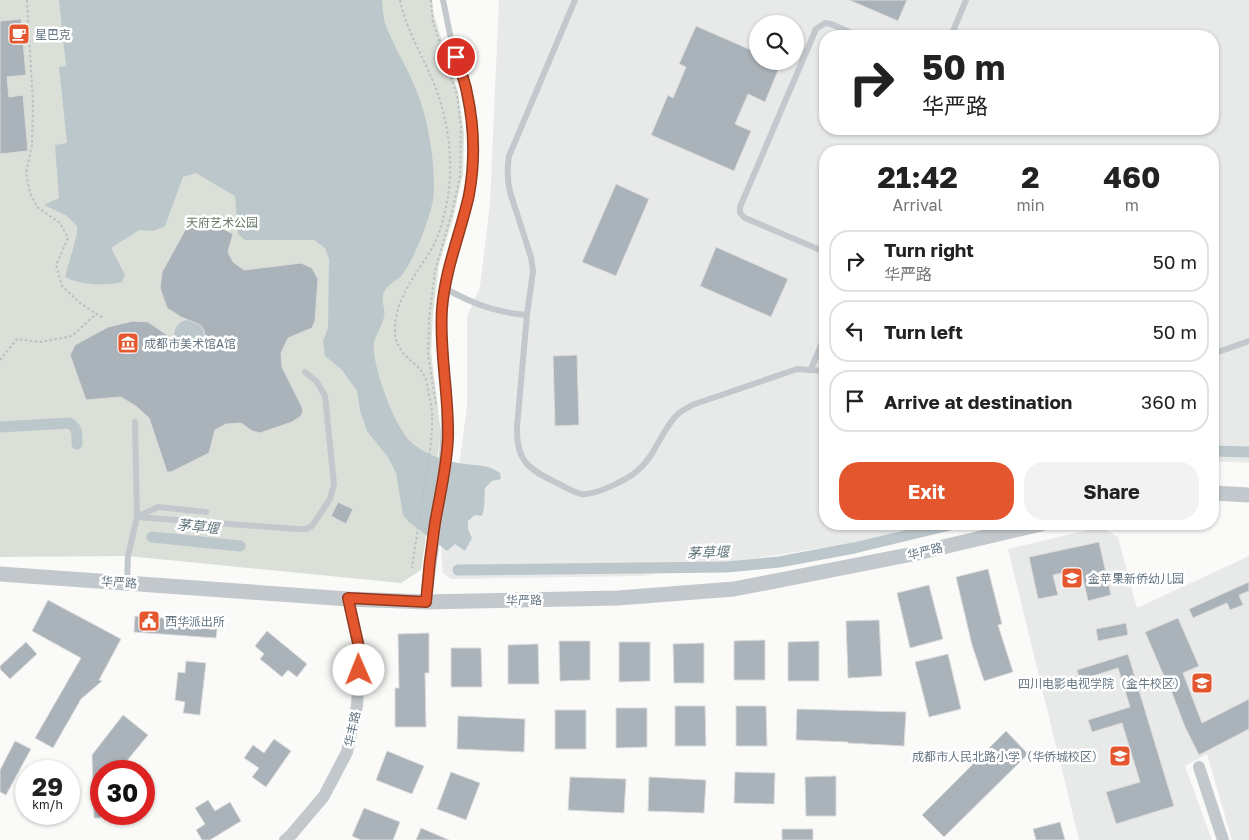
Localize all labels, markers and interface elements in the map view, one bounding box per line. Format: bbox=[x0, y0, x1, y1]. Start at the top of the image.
map controls bbox=[749, 15, 804, 70]
button: search bbox=[749, 15, 804, 70]
cafe icon: 星巴克 bbox=[7, 22, 31, 46]
place label: 星巴克 bbox=[35, 27, 71, 42]
pin bbox=[435, 36, 477, 78]
icon: arrive bbox=[442, 43, 470, 71]
text: 50 m bbox=[922, 46, 1005, 88]
icon: right bbox=[839, 50, 904, 115]
text: 华严路 bbox=[922, 92, 988, 119]
text: 21:42 bbox=[877, 159, 958, 195]
text: 2 bbox=[1021, 159, 1040, 195]
text: 460 bbox=[1103, 159, 1160, 195]
text: Arrival bbox=[893, 195, 943, 215]
text: min bbox=[1016, 195, 1045, 215]
text: m bbox=[1125, 195, 1139, 215]
park label: 天府艺术公园 bbox=[186, 215, 258, 230]
text: Turn right bbox=[884, 238, 974, 261]
icon: right bbox=[841, 247, 869, 275]
text: 50 m bbox=[1153, 250, 1197, 273]
text: 华严路 bbox=[884, 264, 932, 284]
icon: left bbox=[841, 317, 869, 345]
text: Turn left bbox=[884, 320, 963, 343]
text: 50 m bbox=[1153, 320, 1197, 343]
museum icon: 成都市美术馆A馆 bbox=[116, 331, 140, 355]
place label: 成都市美术馆A馆 bbox=[144, 336, 236, 351]
icon: arrive bbox=[841, 387, 869, 415]
text: Arrive at destination bbox=[884, 390, 1072, 413]
text: 360 m bbox=[1141, 390, 1197, 413]
button: Exit bbox=[839, 462, 1014, 520]
button: Share bbox=[1024, 462, 1199, 520]
water label: 茅草堰 bbox=[176, 515, 222, 537]
street label: 华严路 bbox=[906, 540, 944, 562]
water label: 茅草堰 bbox=[687, 543, 731, 561]
school or university icon: 金苹果新侨幼儿园 bbox=[1060, 566, 1084, 590]
place label: 金苹果新侨幼儿园 bbox=[1088, 571, 1184, 586]
street label: 华严路 bbox=[101, 573, 137, 591]
street label: 华严路 bbox=[506, 592, 542, 608]
public building icon: 西华派出所 bbox=[137, 609, 161, 633]
place label: 西华派出所 bbox=[165, 614, 225, 629]
position arrow bbox=[332, 643, 384, 695]
school or university icon: 四川电影电视学院（金牛校区） bbox=[1190, 671, 1214, 695]
place label: 四川电影电视学院（金牛校区） bbox=[1018, 676, 1186, 691]
street label: 华丰路 bbox=[341, 710, 363, 748]
school or university icon: 成都市人民北路小学（华侨城校区） bbox=[1108, 744, 1132, 768]
place label: 成都市人民北路小学（华侨城校区） bbox=[912, 749, 1104, 764]
speed limit sign: 30 bbox=[90, 760, 155, 825]
text: 29 bbox=[32, 771, 63, 802]
text: km/h bbox=[32, 797, 63, 812]

